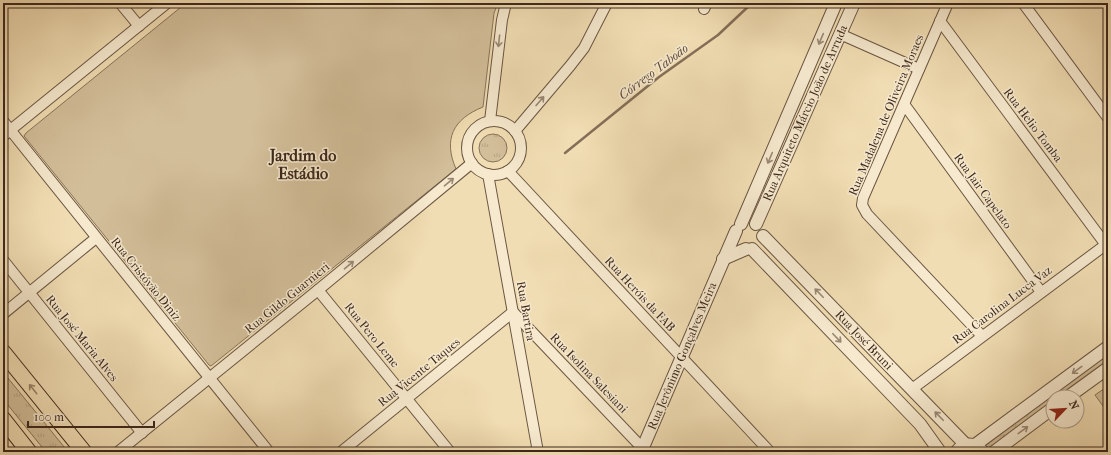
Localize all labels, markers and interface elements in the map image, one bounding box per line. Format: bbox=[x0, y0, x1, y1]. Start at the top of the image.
street label: Rua Arquiteto Márcio João de Arruda bbox=[760, 22, 850, 203]
one-way arrow bbox=[817, 32, 824, 44]
street label: Rua Madalena de Oliveira Moraes bbox=[846, 32, 927, 198]
one-way arrow bbox=[495, 34, 503, 47]
water label: Córrego Taboão bbox=[616, 40, 691, 102]
street label: Rua Helio Tomba bbox=[1001, 85, 1066, 165]
one-way arrow bbox=[535, 97, 544, 107]
district label: Jardim do Estádio bbox=[268, 146, 336, 183]
street label: Rua Jair Capelato bbox=[951, 151, 1015, 231]
one-way arrow bbox=[765, 152, 773, 164]
one-way arrow bbox=[443, 177, 454, 186]
street label: Rua Cristóvão Diniz bbox=[108, 234, 184, 324]
street label: Rua Heróis da FAB bbox=[602, 254, 678, 334]
street label: Rua Gildo Guarnieri bbox=[242, 259, 332, 336]
one-way arrow bbox=[343, 260, 354, 269]
street label: Rua Carolina Lucca Vaz bbox=[950, 263, 1055, 347]
street label: Rua Bartira bbox=[514, 280, 538, 342]
street label: Rua Jerônimo Gonçalves Meira bbox=[645, 280, 721, 432]
one-way arrow bbox=[814, 288, 824, 298]
street label: Rua José Maria Alves bbox=[43, 292, 121, 384]
street label: Rua Pero Leme bbox=[342, 300, 402, 370]
street label: Rua José Bruni bbox=[832, 307, 896, 373]
street label: Rua Isolina Salesiani bbox=[547, 330, 631, 416]
one-way arrow bbox=[832, 333, 842, 343]
street label: Rua Vicente Taques bbox=[375, 334, 463, 409]
one-way arrow bbox=[1071, 366, 1082, 374]
one-way arrow bbox=[28, 383, 37, 394]
north arrow bbox=[1045, 389, 1085, 429]
text: N bbox=[1066, 398, 1082, 412]
scale bar bbox=[28, 403, 154, 429]
text: 100 m bbox=[34, 410, 64, 424]
one-way arrow bbox=[934, 411, 943, 421]
one-way arrow bbox=[1018, 426, 1029, 434]

